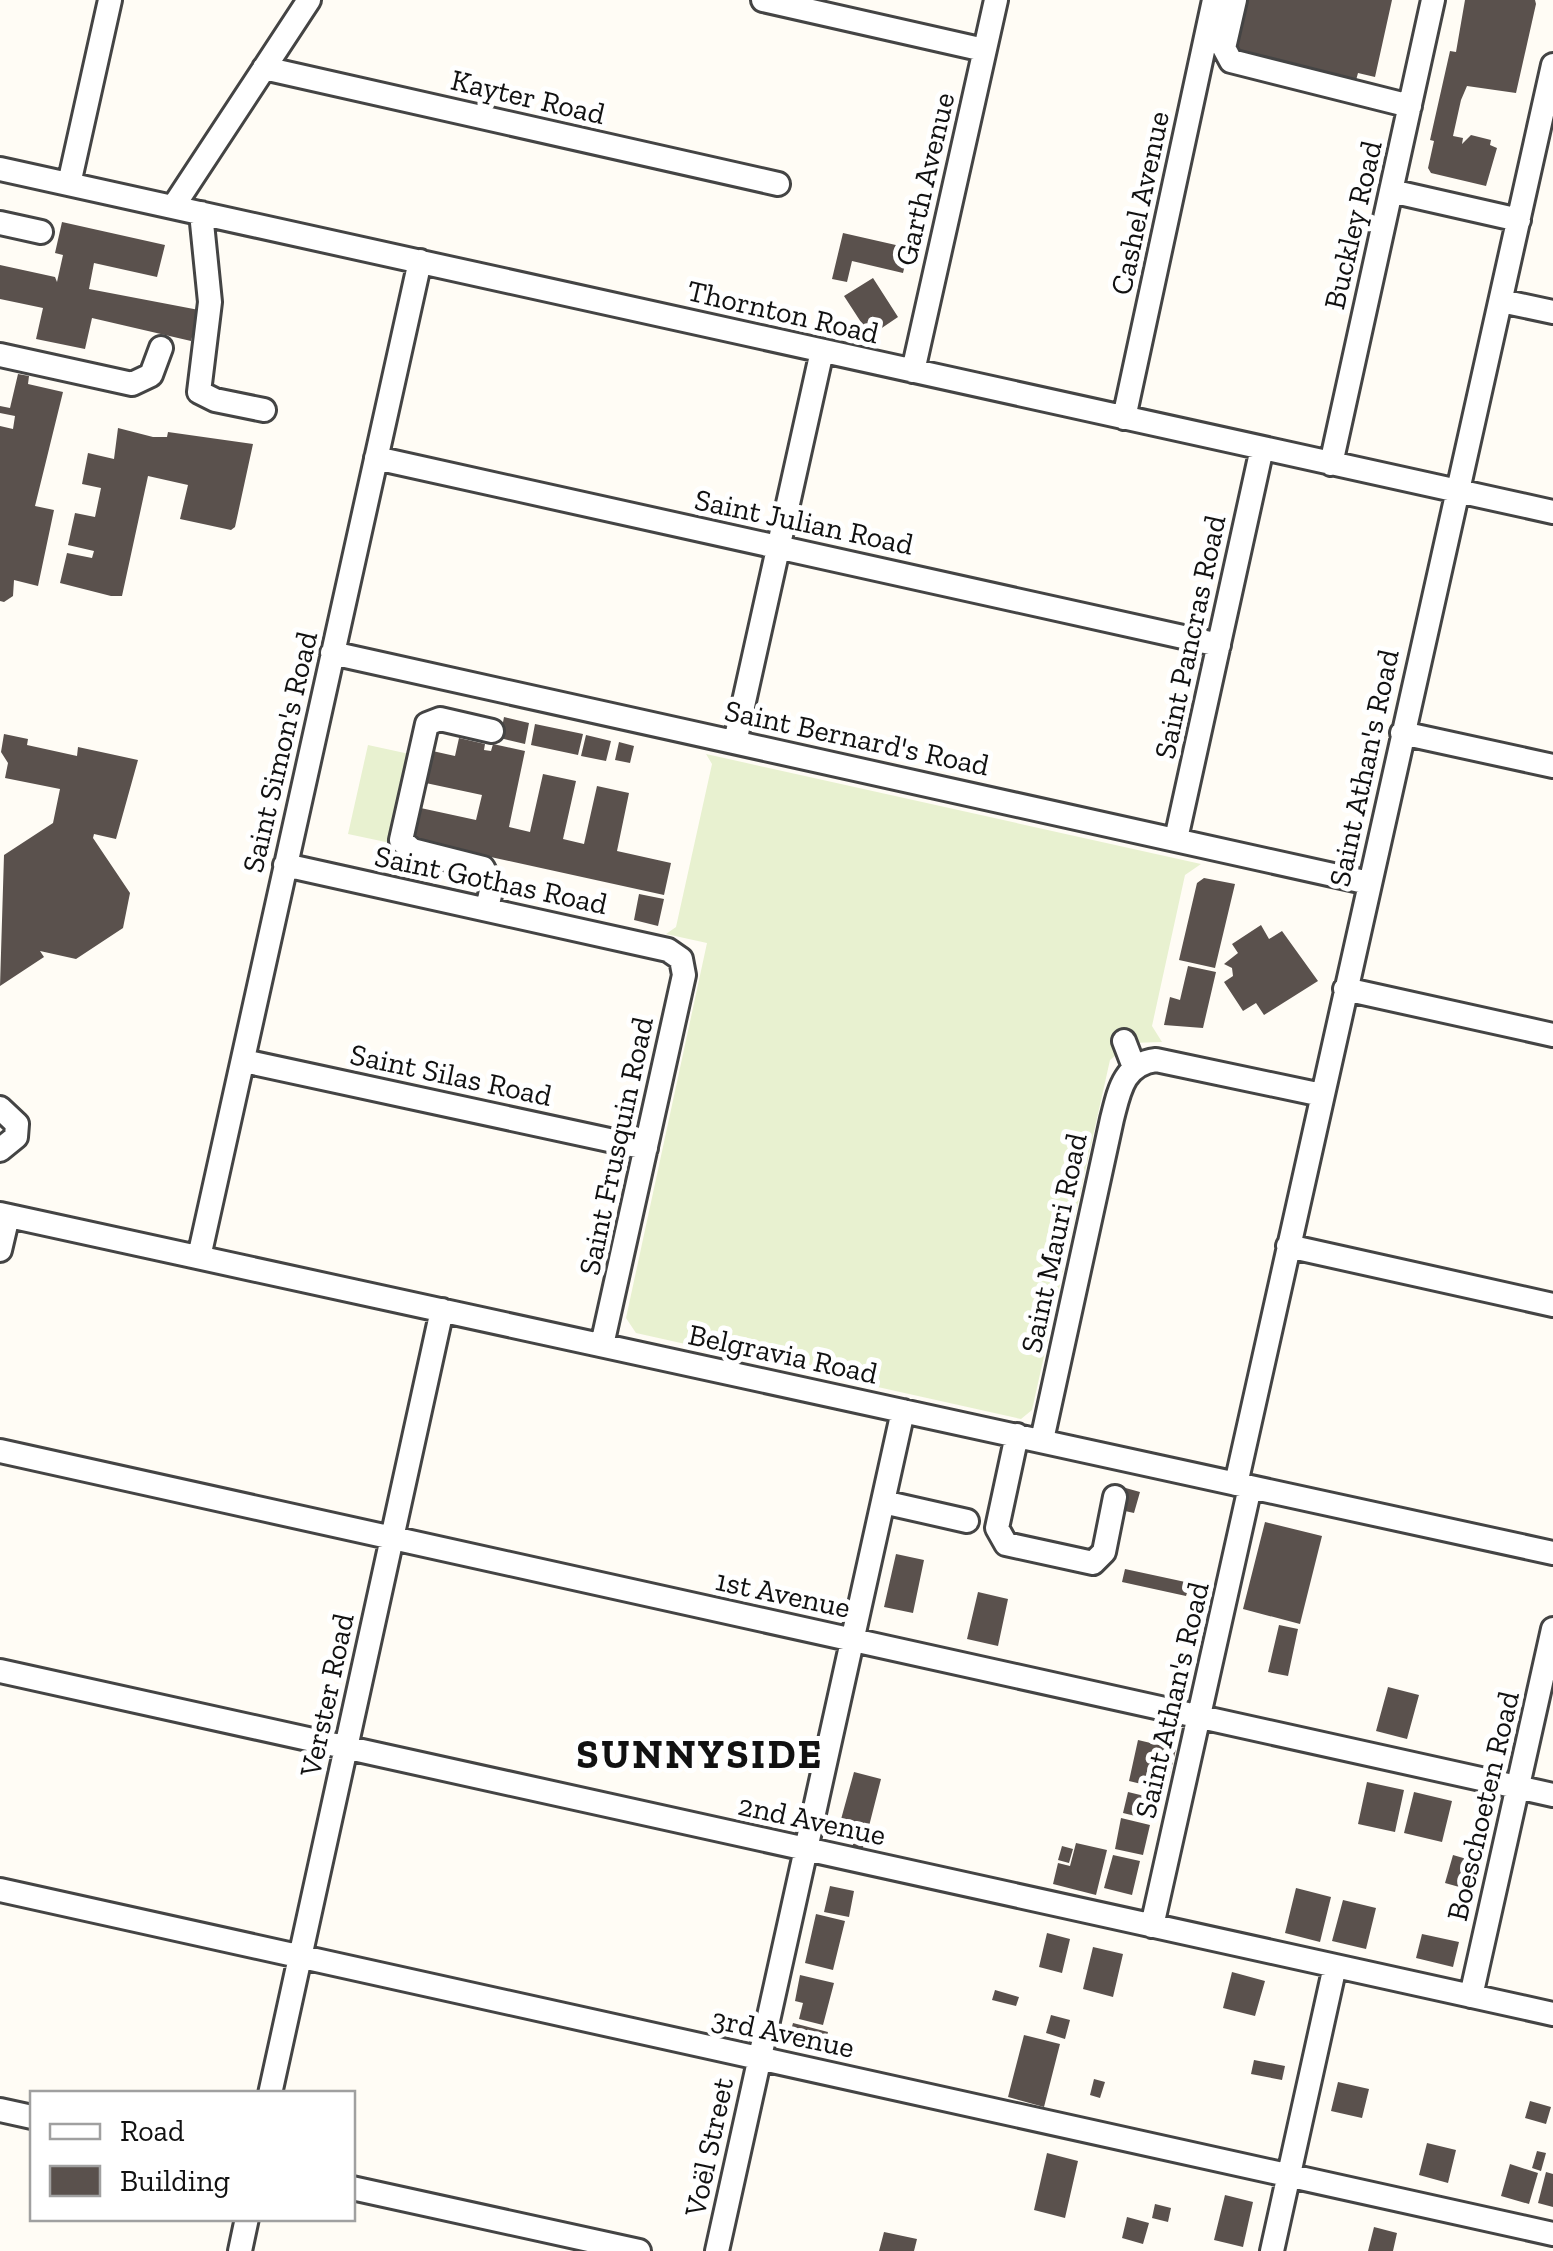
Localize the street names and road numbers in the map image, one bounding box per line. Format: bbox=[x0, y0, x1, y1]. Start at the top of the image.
street label: Kayter Road bbox=[447, 62, 609, 132]
street label: Garth Avenue bbox=[888, 89, 962, 269]
street label: Cashel Avenue bbox=[1103, 108, 1177, 298]
street label: Buckley Road bbox=[1316, 137, 1390, 313]
street label: Thornton Road bbox=[684, 272, 883, 352]
street label: Saint Julian Road bbox=[691, 481, 917, 563]
street label: Saint Pancras Road bbox=[1147, 511, 1234, 762]
street label: Saint Simon's Road bbox=[235, 627, 325, 876]
street label: Saint Athan's Road bbox=[1321, 646, 1407, 890]
street label: Saint Bernard's Road bbox=[721, 692, 993, 784]
street label: Saint Gothas Road bbox=[371, 838, 611, 922]
street label: Saint Frusquin Road bbox=[571, 1013, 661, 1278]
street label: Saint Silas Road bbox=[347, 1036, 556, 1114]
street label: Saint Mauri Road bbox=[1013, 1129, 1095, 1356]
street label: Belgravia Road bbox=[685, 1316, 881, 1392]
street label: 1st Avenue bbox=[712, 1562, 854, 1626]
street label: Saint Athan's Road bbox=[1127, 1578, 1217, 1822]
street label: Verster Road bbox=[292, 1610, 362, 1781]
street label: Boeschoeten Road bbox=[1439, 1687, 1527, 1924]
street label: 2nd Avenue bbox=[735, 1787, 889, 1853]
street label: 3rd Avenue bbox=[708, 2000, 858, 2066]
street label: Voël Street bbox=[677, 2074, 741, 2221]

